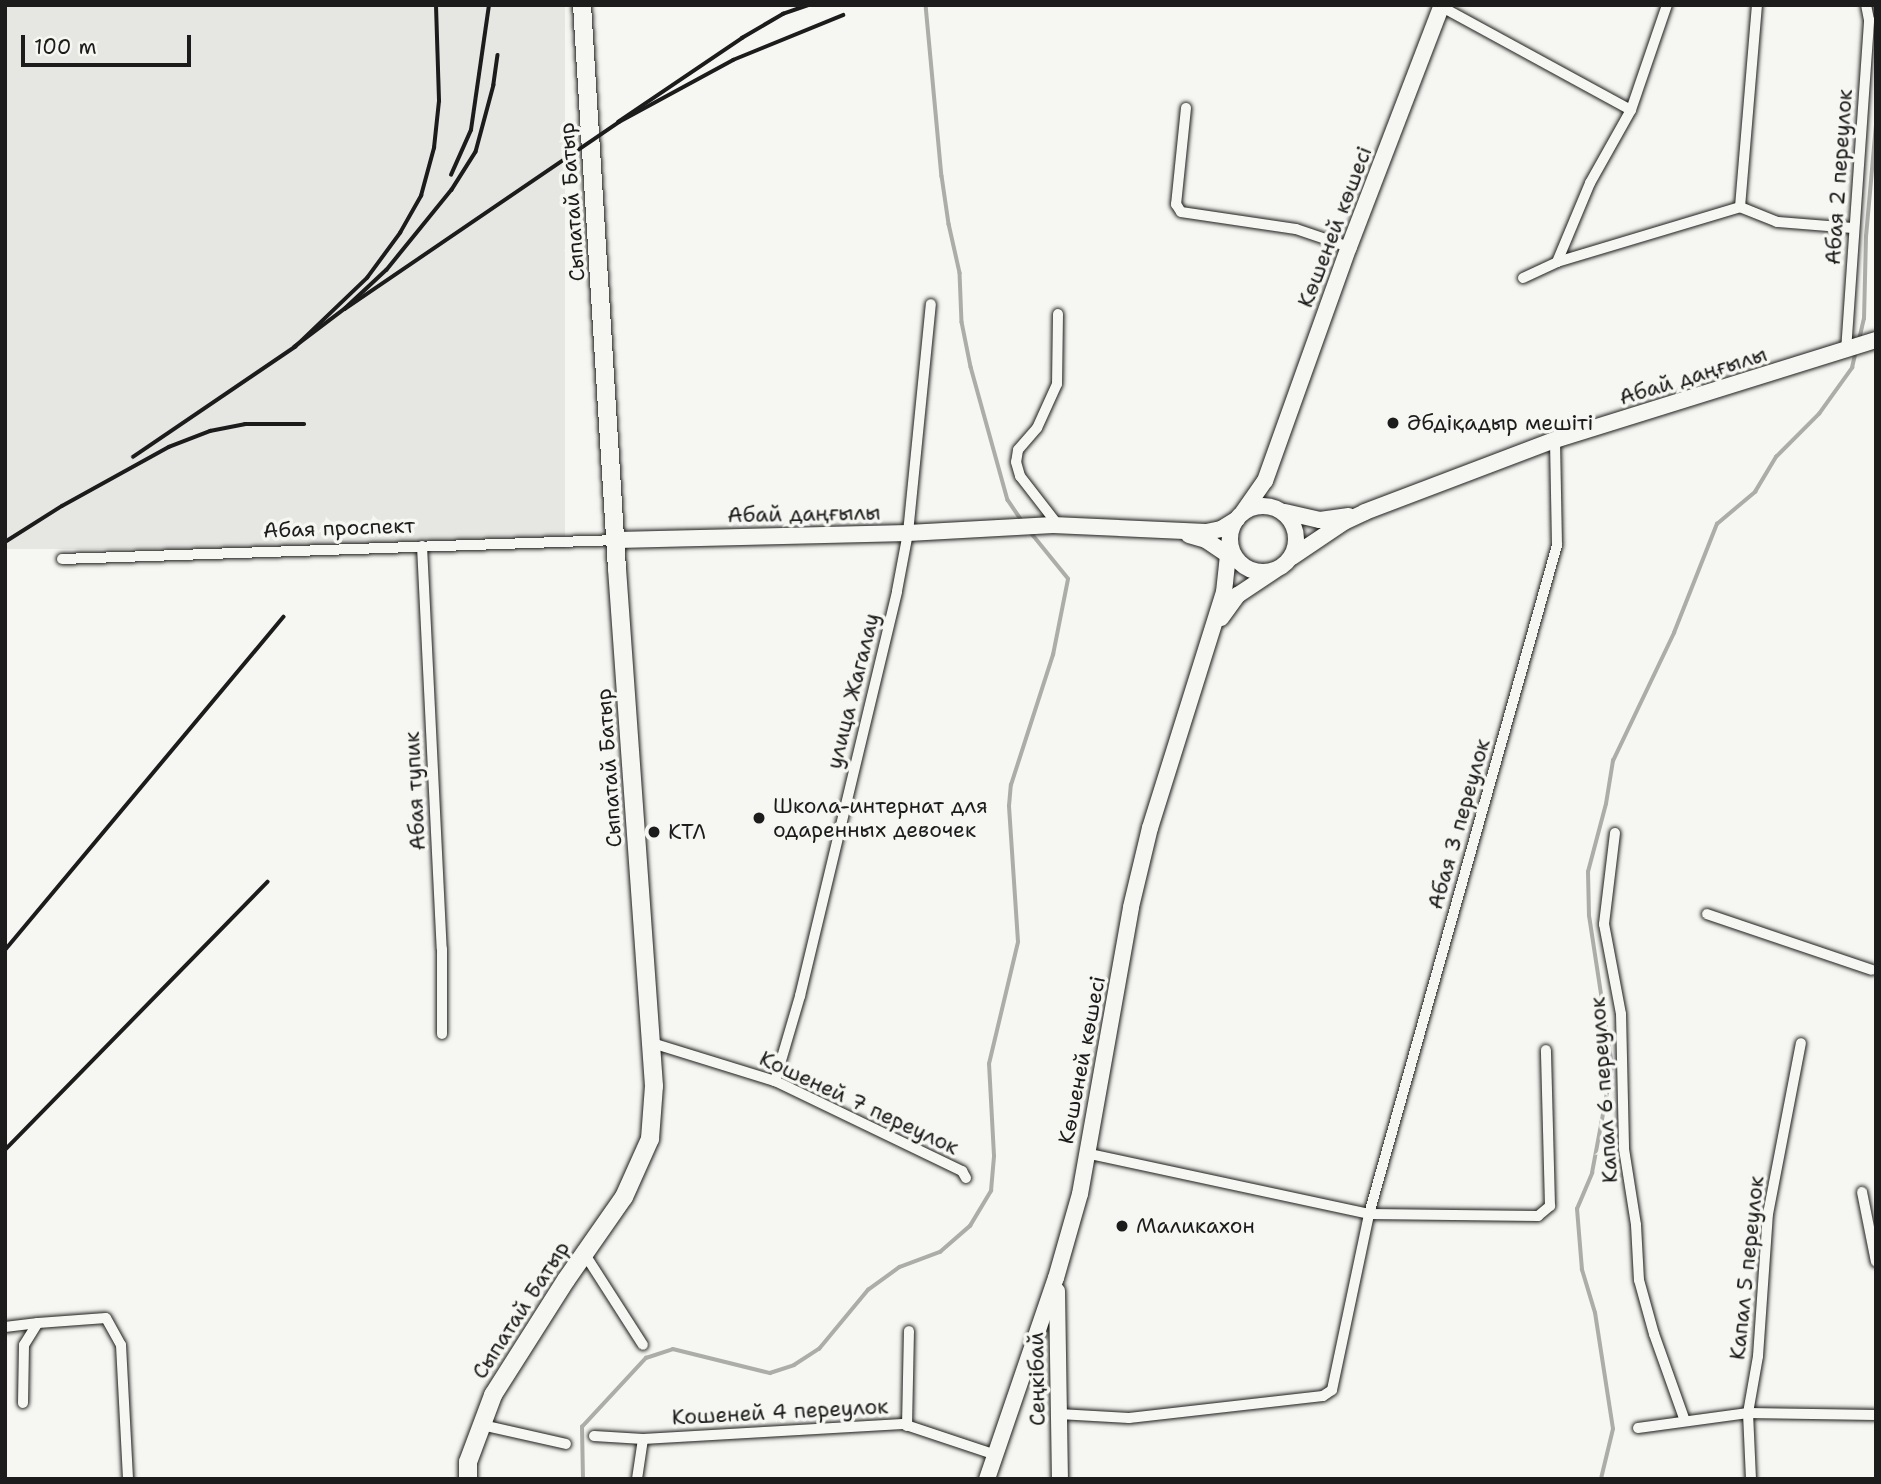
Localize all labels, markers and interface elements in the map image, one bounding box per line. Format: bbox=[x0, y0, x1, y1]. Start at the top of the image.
scale bar bbox=[24, 21, 194, 65]
text: 100 m bbox=[34, 33, 97, 61]
street label: Абая 2 переулок bbox=[1820, 88, 1858, 266]
street label: Сыпатай Батыр bbox=[554, 122, 590, 282]
street label: Көшеней көшесі bbox=[1293, 143, 1377, 311]
street label: Абай даңғылы bbox=[1616, 342, 1770, 410]
place label: Әбдіқадыр мешіті bbox=[1407, 410, 1593, 436]
marker: Әбдіқадыр мешіті bbox=[1385, 415, 1401, 431]
street label: Абай даңғылы bbox=[727, 500, 881, 528]
street label: Абая проспект bbox=[262, 513, 416, 543]
street label: улица Жагалау bbox=[821, 611, 885, 771]
street label: Сыпатай Батыр bbox=[591, 688, 627, 848]
street label: Абая тупик bbox=[399, 731, 431, 851]
street label: Абая 3 переулок bbox=[1423, 736, 1495, 912]
place label: Школа-интернат для одаренных девочек bbox=[773, 793, 988, 843]
marker: Школа-интернат для одаренных девочек bbox=[751, 810, 767, 826]
place label: КТЛ bbox=[668, 819, 706, 845]
marker: КТЛ bbox=[646, 824, 662, 840]
street label: Көшеней көшесі bbox=[1053, 974, 1111, 1146]
street label: Капал 6 переулок bbox=[1585, 996, 1623, 1184]
street label: Кошеней 7 переулок bbox=[755, 1046, 963, 1160]
street label: Капал 5 переулок bbox=[1725, 1175, 1769, 1361]
place label: Маликахон bbox=[1136, 1213, 1255, 1239]
marker: Маликахон bbox=[1114, 1218, 1130, 1234]
street label: Сыпатай Батыр bbox=[467, 1236, 575, 1384]
street label: Сеңкібай bbox=[1024, 1332, 1050, 1426]
street label: Кошеней 4 переулок bbox=[671, 1394, 889, 1430]

